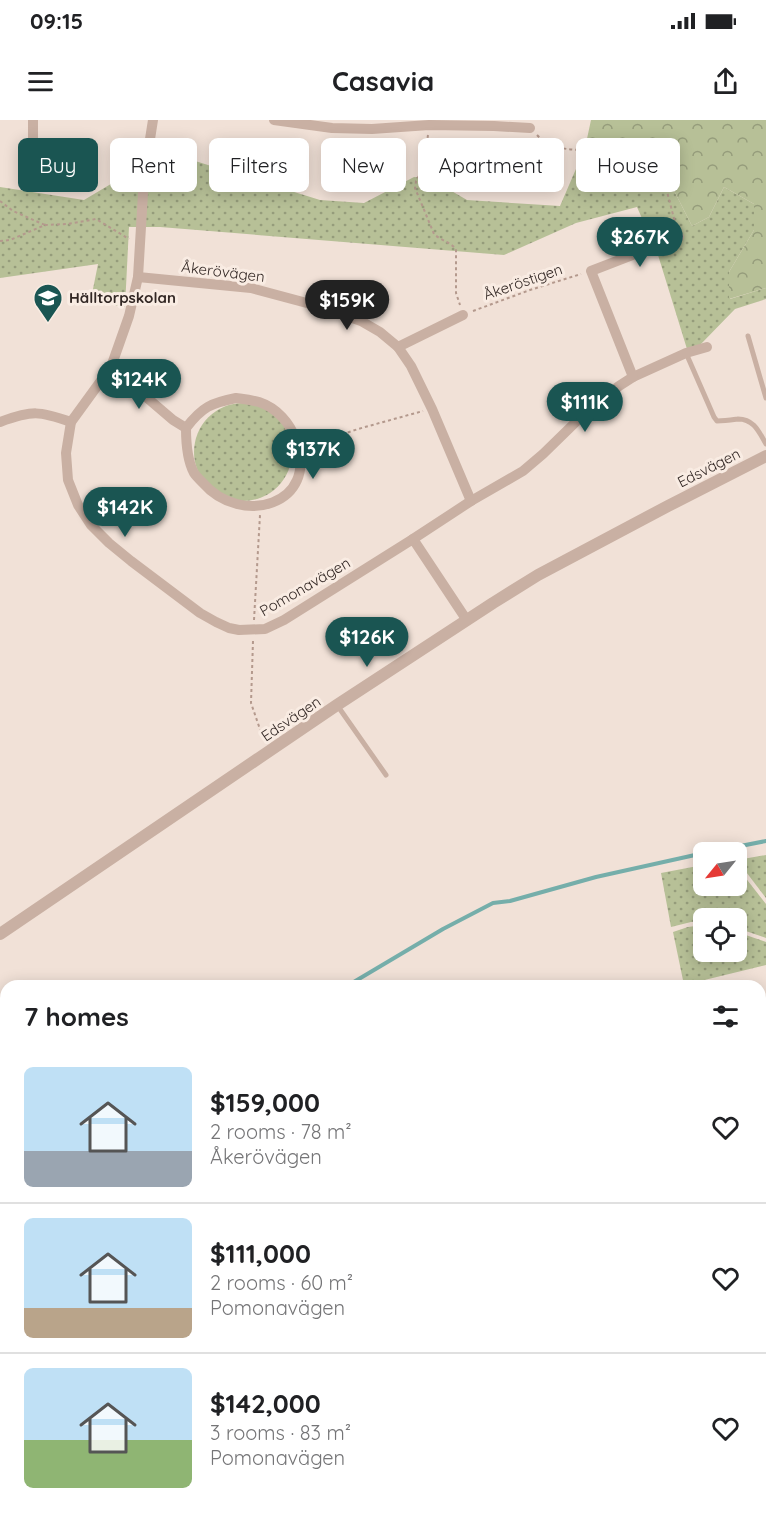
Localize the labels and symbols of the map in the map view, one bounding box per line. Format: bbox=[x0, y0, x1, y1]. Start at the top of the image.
pin: $267K bbox=[598, 217, 682, 268]
street label: Åkerövägen bbox=[180, 257, 266, 286]
street label: Åkeröstigen bbox=[481, 259, 565, 304]
pin: $159K bbox=[305, 280, 389, 331]
school or university icon: Hälltorpskolan bbox=[32, 282, 64, 324]
place label: Hälltorpskolan bbox=[69, 288, 176, 307]
pin: $124K bbox=[97, 359, 181, 410]
pin: $111K bbox=[543, 382, 627, 433]
pin: $137K bbox=[271, 429, 355, 480]
street label: Edsvägen bbox=[674, 444, 743, 491]
pin: $142K bbox=[83, 487, 167, 538]
street label: Pomonavägen bbox=[256, 553, 353, 620]
pin: $126K bbox=[325, 617, 409, 668]
street label: Edsvägen bbox=[257, 692, 324, 745]
north arrow bbox=[693, 842, 747, 896]

